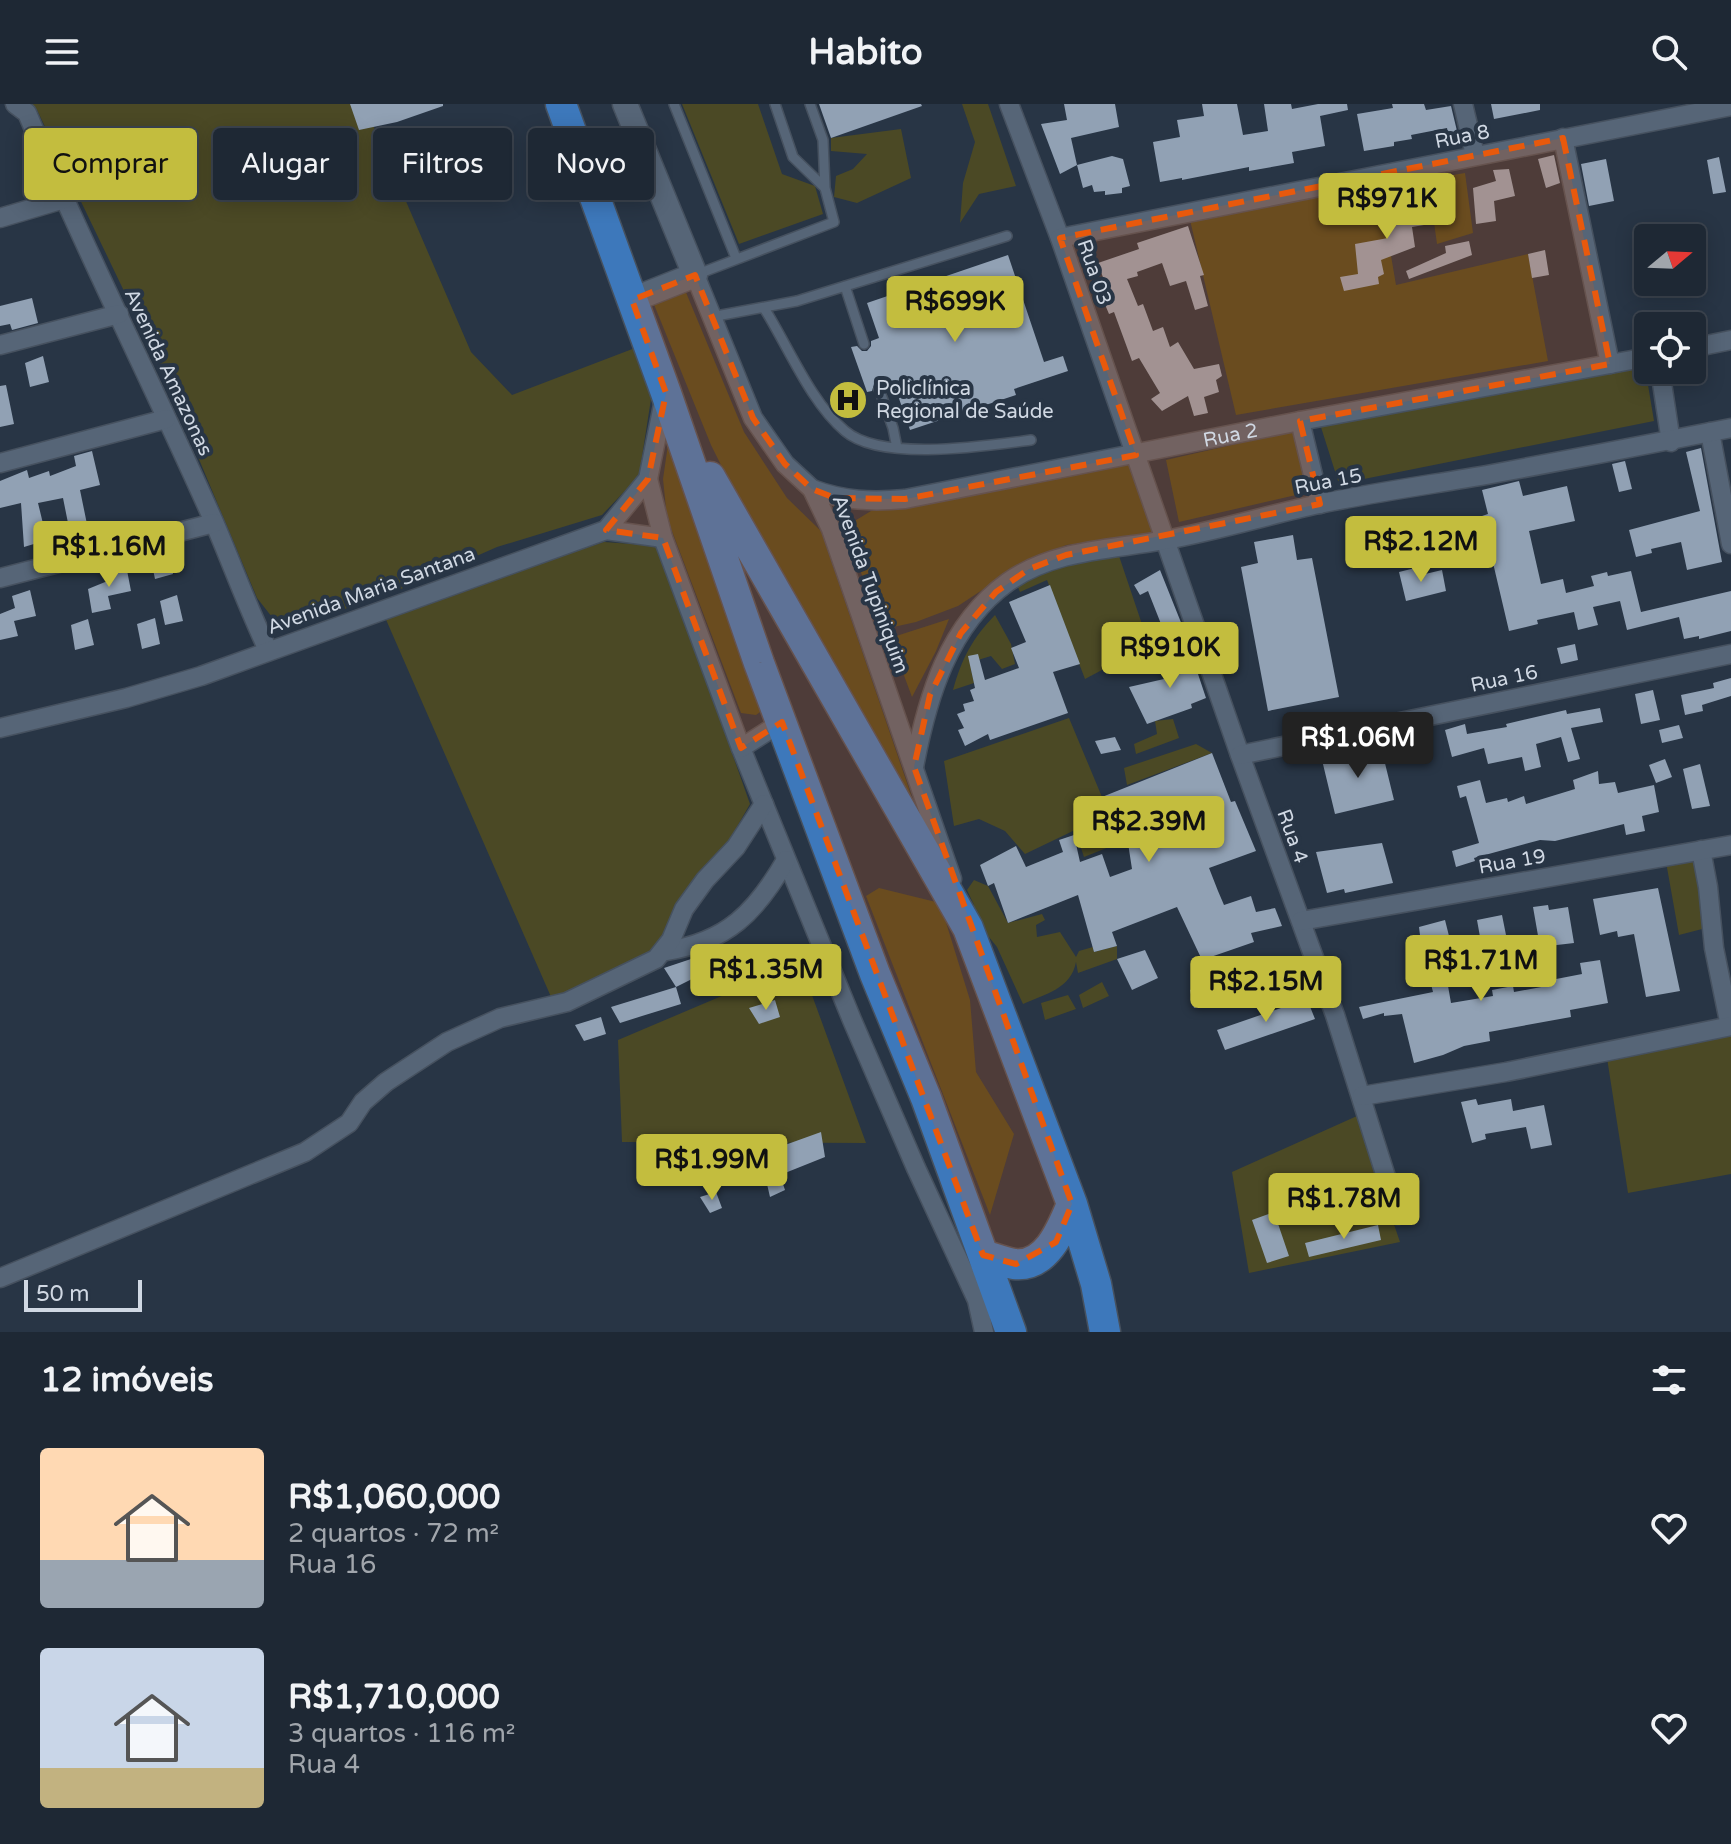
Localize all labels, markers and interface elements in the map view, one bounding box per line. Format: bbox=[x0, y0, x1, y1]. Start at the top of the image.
icon: menu bbox=[40, 30, 84, 74]
icon: search bbox=[1647, 30, 1691, 74]
text: Habito bbox=[808, 31, 923, 74]
street label: Rua 8 bbox=[1433, 120, 1492, 154]
chip: Comprar bbox=[24, 128, 197, 200]
chip: Alugar bbox=[213, 128, 357, 200]
chip: Filtros bbox=[373, 128, 512, 200]
chip: Novo bbox=[528, 128, 654, 200]
pin: R$971K bbox=[1322, 173, 1452, 241]
text: R$971K bbox=[1337, 183, 1437, 214]
north arrow bbox=[1634, 224, 1706, 296]
map controls bbox=[1634, 224, 1706, 384]
street label: Rua 03 bbox=[1072, 236, 1116, 308]
pin: R$699K bbox=[890, 276, 1020, 344]
street label: Avenida Amazonas bbox=[119, 285, 217, 460]
text: R$699K bbox=[905, 286, 1005, 317]
button: locate bbox=[1634, 312, 1706, 384]
place label: Policlínica Regional de Saúde bbox=[876, 377, 1054, 424]
hospital icon: Policlínica Regional de Saúde bbox=[827, 379, 869, 421]
street label: Rua 2 bbox=[1201, 419, 1260, 453]
street label: Rua 15 bbox=[1293, 464, 1364, 500]
street label: Avenida Tupiniquim bbox=[827, 492, 914, 677]
pin: R$2.12M bbox=[1347, 516, 1495, 584]
pin: R$1.16M bbox=[35, 521, 183, 589]
text: R$2.12M bbox=[1363, 526, 1479, 557]
text: R$1.16M bbox=[51, 531, 167, 562]
street label: Avenida Maria Santana bbox=[264, 542, 479, 640]
pin: R$910K bbox=[1105, 622, 1235, 690]
text: R$910K bbox=[1120, 632, 1220, 663]
street label: Rua 16 bbox=[1468, 660, 1540, 698]
pin: R$1.06M bbox=[1284, 712, 1432, 780]
text: R$1.06M bbox=[1300, 722, 1416, 753]
pin: R$2.39M bbox=[1075, 796, 1223, 864]
text: R$2.39M bbox=[1091, 806, 1207, 837]
street label: Rua 4 bbox=[1271, 806, 1313, 866]
street label: Rua 19 bbox=[1477, 844, 1548, 880]
pin: R$1.71M bbox=[1407, 935, 1555, 1003]
pin: R$1.35M bbox=[692, 944, 840, 1012]
text: R$1.71M bbox=[1423, 945, 1539, 976]
text: R$1.35M bbox=[708, 954, 824, 985]
pin: R$2.15M bbox=[1192, 956, 1340, 1024]
text: R$2.15M bbox=[1208, 966, 1324, 997]
pin: R$1.99M bbox=[638, 1134, 786, 1202]
text: R$1.99M bbox=[654, 1144, 770, 1175]
pin: R$1.78M bbox=[1270, 1173, 1418, 1241]
text: R$1.78M bbox=[1286, 1183, 1402, 1214]
scale bar bbox=[24, 1276, 142, 1312]
text: 50 m bbox=[36, 1281, 90, 1307]
icon: filters bbox=[1647, 1358, 1691, 1402]
text: 12 imóveis bbox=[40, 1360, 213, 1401]
text: R$1,060,000 bbox=[288, 1477, 500, 1518]
icon: home bbox=[104, 1480, 200, 1576]
icon: heart bbox=[1647, 1506, 1691, 1550]
text: 2 quartos · 72 m² bbox=[288, 1518, 499, 1549]
text: Rua 16 bbox=[288, 1549, 376, 1580]
text: R$1,710,000 bbox=[288, 1677, 500, 1718]
icon: home bbox=[104, 1680, 200, 1776]
icon: heart bbox=[1647, 1706, 1691, 1750]
text: 3 quartos · 116 m² bbox=[288, 1718, 515, 1749]
text: Rua 4 bbox=[288, 1749, 360, 1780]

